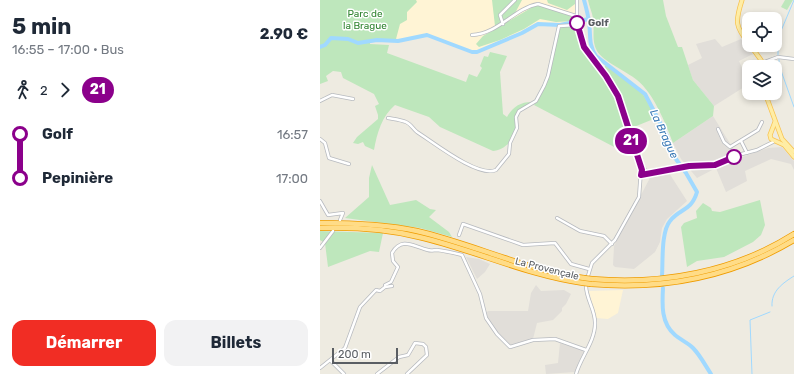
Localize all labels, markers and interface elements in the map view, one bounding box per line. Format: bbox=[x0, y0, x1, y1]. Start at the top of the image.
park label: Parc de la Brague bbox=[343, 8, 387, 32]
map controls bbox=[742, 12, 782, 100]
button: locate bbox=[742, 12, 782, 52]
text: 5 min bbox=[12, 13, 72, 40]
marker: Golf bbox=[569, 15, 585, 31]
place label: Golf bbox=[588, 17, 609, 29]
text: 2.90 € bbox=[260, 25, 308, 43]
text: 16:55 – 17:00 · Bus bbox=[12, 42, 124, 57]
button: layers bbox=[742, 60, 782, 100]
icon: walk bbox=[12, 79, 34, 101]
icon: forward bbox=[54, 79, 76, 101]
text: 21 bbox=[90, 81, 106, 98]
text: 2 bbox=[40, 83, 48, 98]
water label: La Brague bbox=[647, 107, 681, 161]
text: Golf bbox=[42, 125, 73, 143]
text: 16:57 bbox=[277, 127, 308, 142]
line badge: 21 bbox=[613, 128, 649, 154]
text: 21 bbox=[623, 132, 639, 149]
unlabelled marker bbox=[726, 149, 742, 165]
text: Pepinière bbox=[42, 169, 113, 187]
text: 17:00 bbox=[276, 171, 308, 186]
street label: La Provençale bbox=[514, 255, 581, 283]
button: Démarrer bbox=[12, 320, 156, 366]
button: Billets bbox=[164, 320, 308, 366]
scale bar bbox=[332, 346, 398, 365]
text: 200 m bbox=[338, 348, 371, 361]

